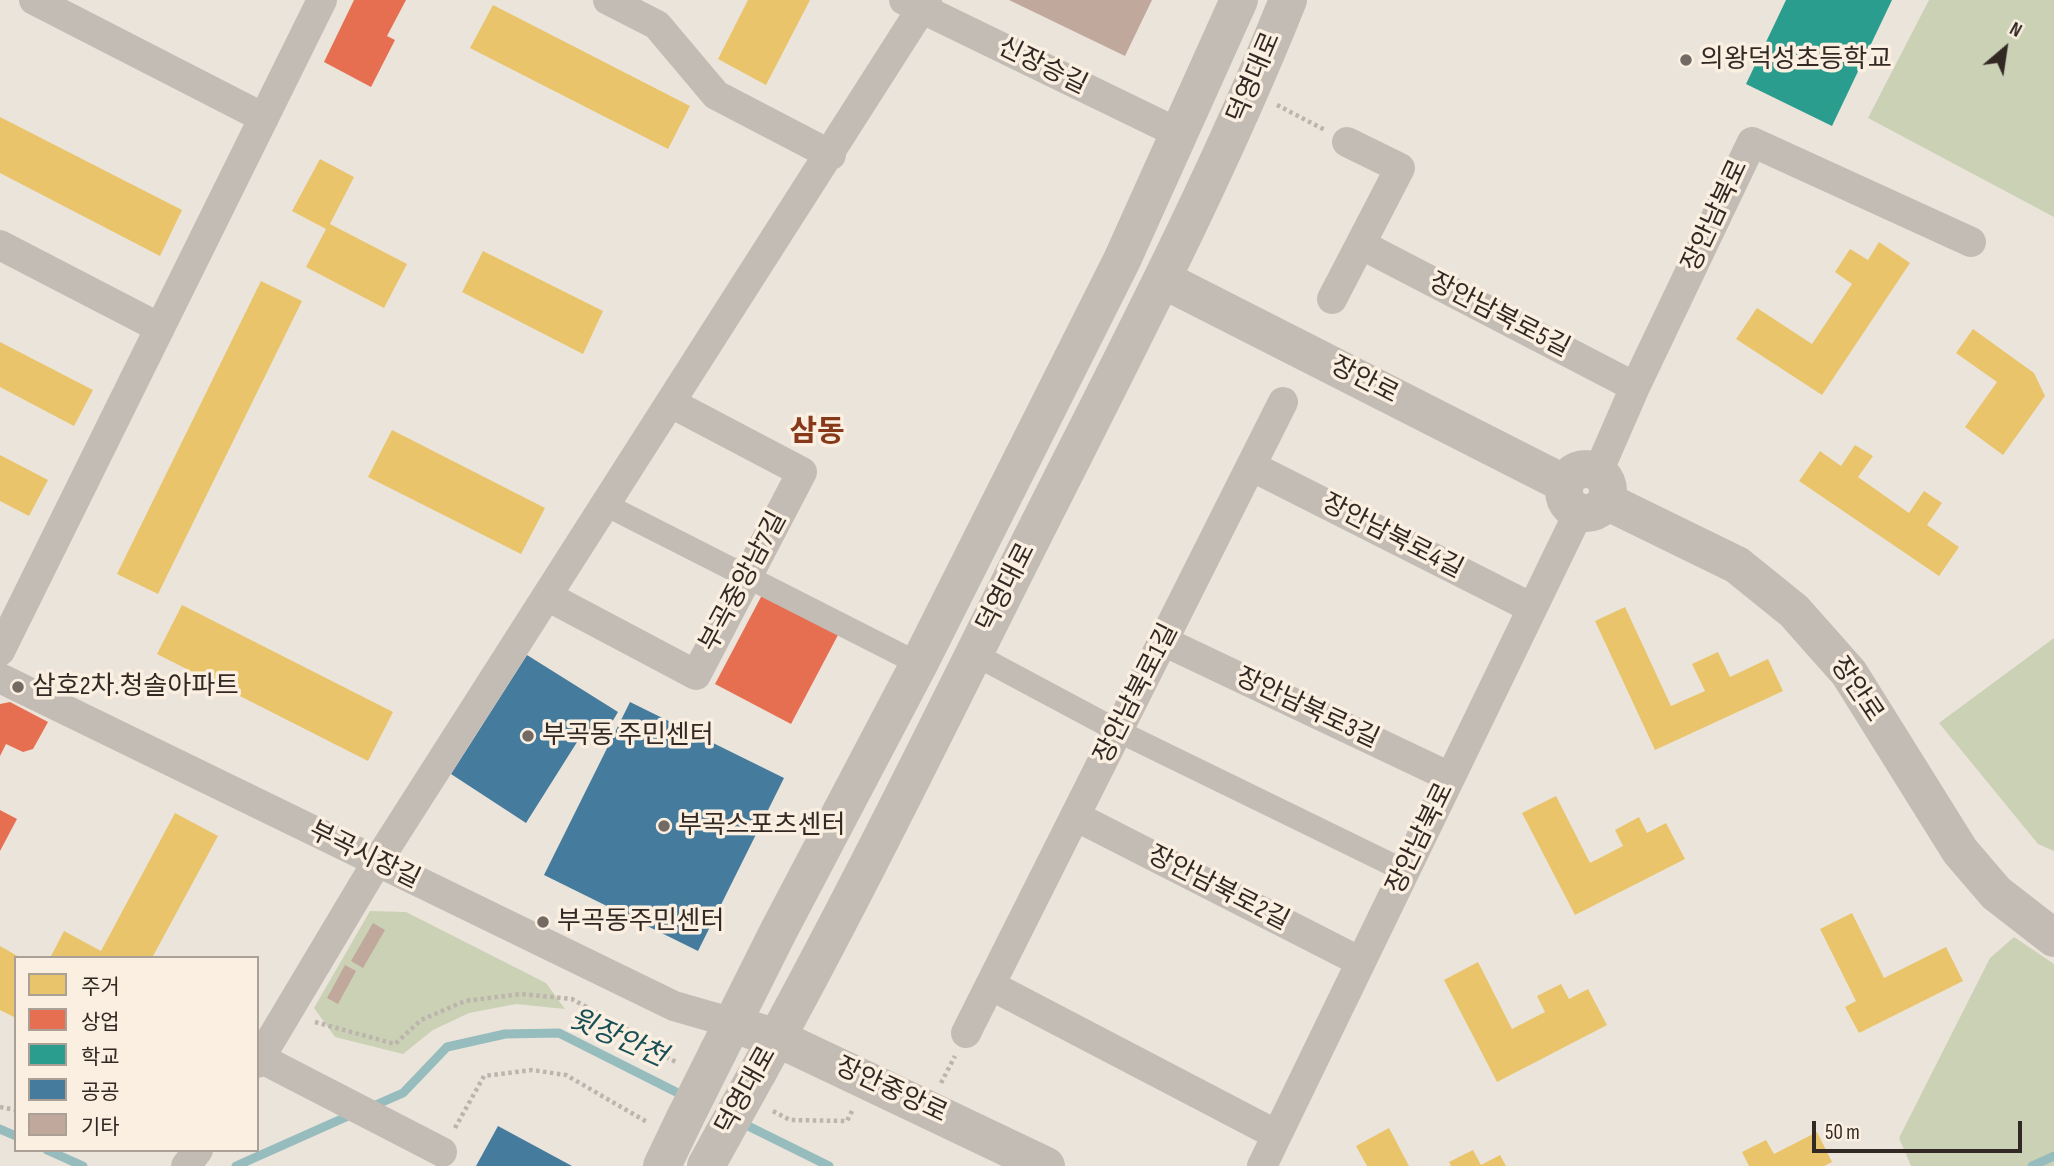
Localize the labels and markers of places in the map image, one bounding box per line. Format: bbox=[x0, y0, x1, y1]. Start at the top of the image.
place label: 의왕덕성초등학교 bbox=[1700, 44, 1891, 76]
marker: 의왕덕성초등학교 bbox=[1678, 52, 1694, 68]
place label: 삼호2차.청솔아파트 bbox=[32, 671, 239, 703]
marker: 삼호2차.청솔아파트 bbox=[10, 679, 26, 695]
place label: 부곡동 주민센터 bbox=[542, 720, 714, 752]
marker: 부곡동 주민센터 bbox=[520, 728, 536, 744]
place label: 부곡스포츠센터 bbox=[678, 810, 845, 842]
marker: 부곡스포츠센터 bbox=[656, 818, 672, 834]
place label: 부곡동주민센터 bbox=[557, 906, 724, 938]
marker: 부곡동주민센터 bbox=[535, 914, 551, 930]

